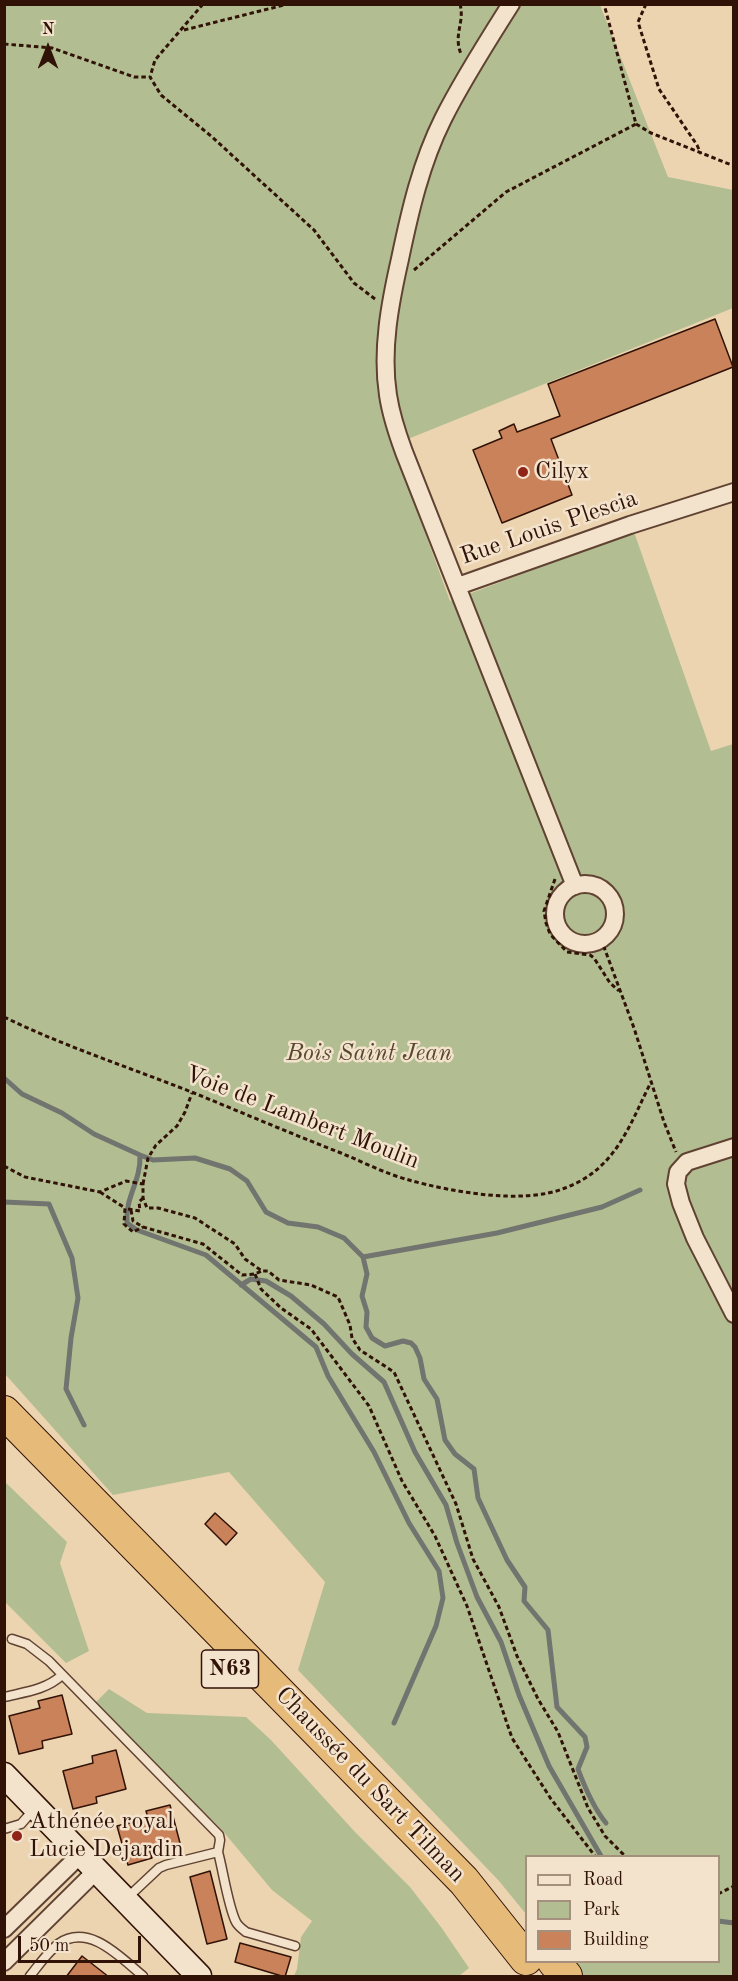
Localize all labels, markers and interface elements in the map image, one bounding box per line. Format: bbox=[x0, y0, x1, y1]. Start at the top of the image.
north arrow bbox=[18, 18, 78, 78]
text: N bbox=[42, 22, 54, 38]
place label: Cilyx bbox=[535, 458, 589, 486]
marker: Cilyx bbox=[516, 465, 530, 479]
street label: Rue Louis Plescia bbox=[457, 484, 641, 572]
park label: Bois Saint Jean bbox=[286, 1040, 452, 1068]
street label: Voie de Lambert Moulin bbox=[181, 1060, 423, 1176]
road number: N63 bbox=[202, 1650, 258, 1688]
street label: Chaussée du Sart Tilman bbox=[269, 1681, 471, 1889]
place label: Athénée royal Lucie Dejardin bbox=[29, 1808, 184, 1864]
marker: Athénée royal Lucie Dejardin bbox=[10, 1829, 24, 1843]
legend bbox=[525, 1855, 720, 1963]
text: Road bbox=[583, 1871, 623, 1889]
text: Park bbox=[583, 1901, 620, 1919]
scale bar bbox=[21, 1924, 144, 1962]
text: Building bbox=[583, 1931, 648, 1949]
text: 50 m bbox=[29, 1937, 69, 1955]

